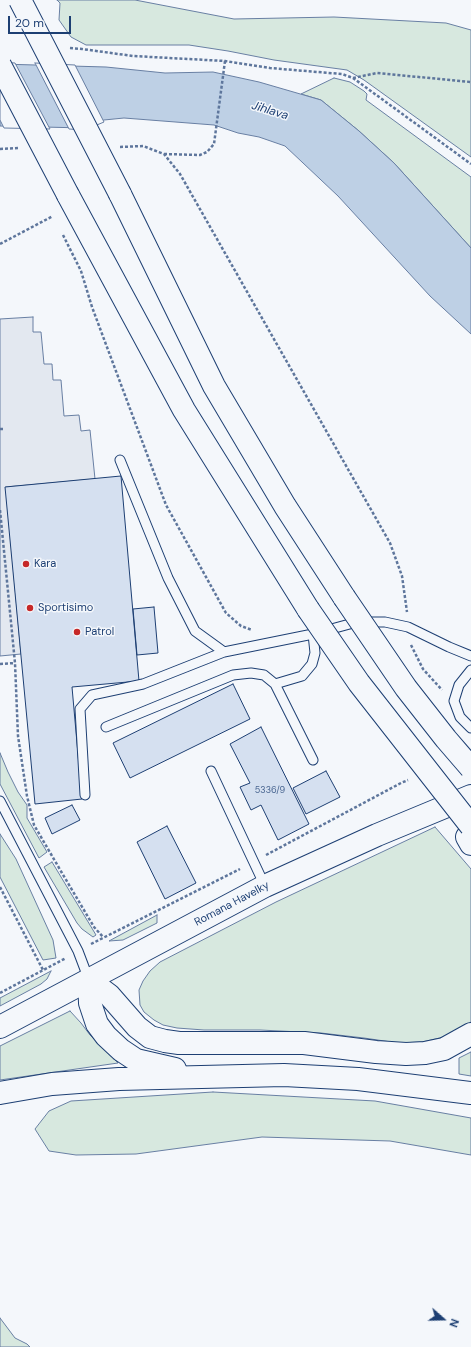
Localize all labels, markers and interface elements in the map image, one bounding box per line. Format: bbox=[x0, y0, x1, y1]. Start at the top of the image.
scale bar bbox=[10, 8, 73, 34]
text: 20 m bbox=[15, 15, 44, 31]
water label: Jihlava bbox=[250, 99, 290, 123]
place label: Kara bbox=[34, 557, 56, 571]
marker: Kara bbox=[21, 559, 31, 569]
place label: Sportisimo bbox=[38, 601, 93, 615]
marker: Sportisimo bbox=[25, 603, 35, 613]
place label: Patrol bbox=[85, 625, 114, 639]
marker: Patrol bbox=[72, 627, 82, 637]
house number: 5336/9 bbox=[255, 786, 285, 796]
street label: Romana Havelky bbox=[192, 879, 272, 929]
north arrow bbox=[423, 1299, 463, 1339]
text: N bbox=[446, 1317, 462, 1329]

